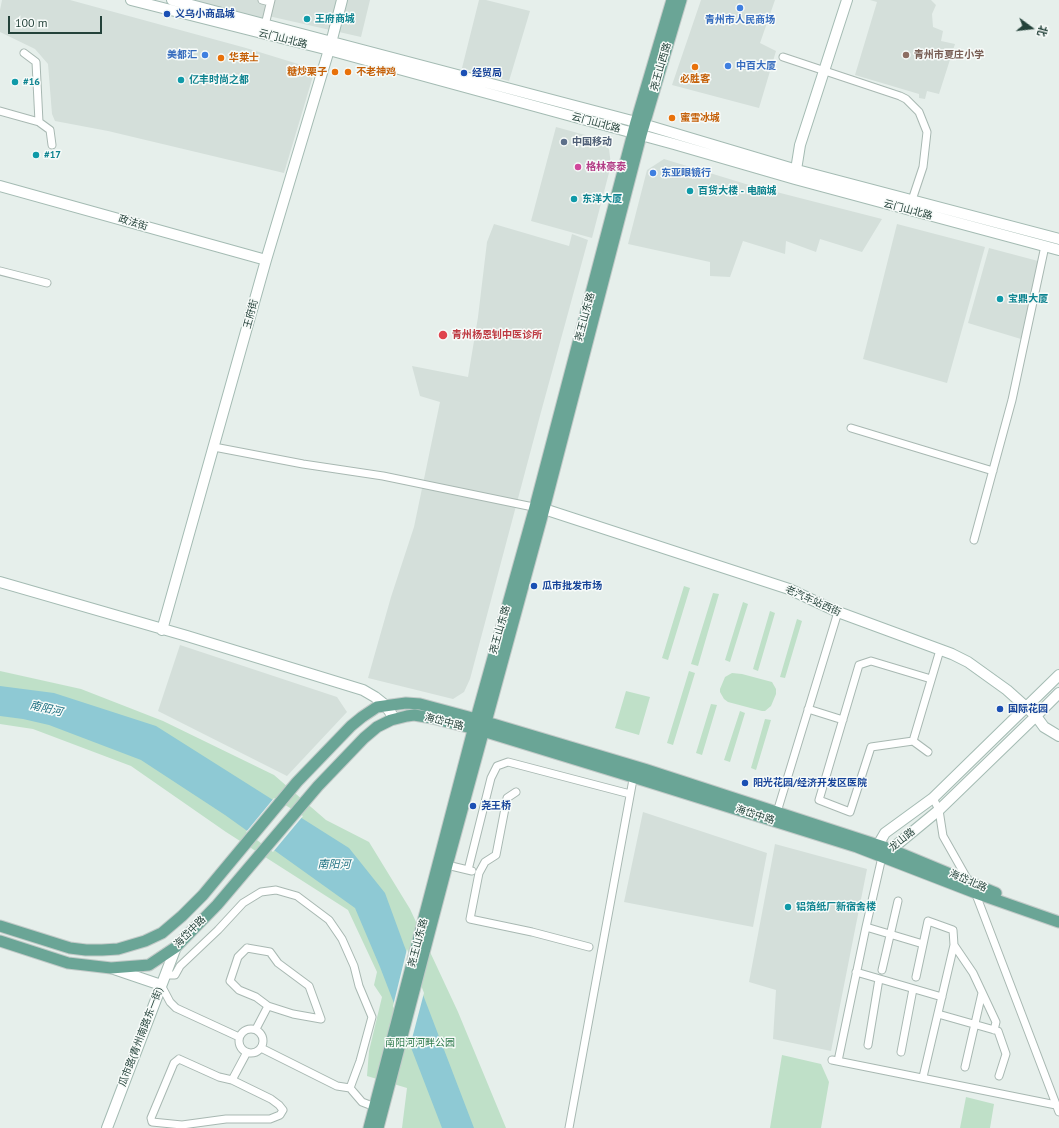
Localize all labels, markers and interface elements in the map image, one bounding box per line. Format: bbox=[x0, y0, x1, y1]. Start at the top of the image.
marker: 青州市人民商场 bbox=[735, 3, 745, 13]
scale bar bbox=[10, 8, 104, 34]
place label: 义乌小商品城 bbox=[175, 8, 235, 20]
north arrow bbox=[1011, 8, 1051, 48]
marker: 义乌小商品城 bbox=[162, 9, 172, 19]
place label: 王府商城 bbox=[315, 13, 355, 25]
marker: 王府商城 bbox=[302, 14, 312, 24]
place label: 青州市人民商场 bbox=[705, 14, 775, 26]
text: 100 m bbox=[15, 15, 48, 30]
text: 北 bbox=[1034, 24, 1051, 38]
street label: 云门山北路 bbox=[257, 27, 309, 51]
street label: 尧王山西路 bbox=[648, 41, 674, 93]
place label: 美都汇 bbox=[167, 49, 197, 61]
place label: 青州市夏庄小学 bbox=[914, 49, 984, 61]
marker: 美都汇 bbox=[200, 50, 210, 60]
marker: 青州市夏庄小学 bbox=[901, 50, 911, 60]
place label: 华莱士 bbox=[229, 52, 259, 64]
marker: 华莱士 bbox=[216, 53, 226, 63]
place label: 中百大厦 bbox=[736, 60, 776, 72]
marker: 中百大厦 bbox=[723, 61, 733, 71]
marker: 必胜客 bbox=[690, 62, 700, 72]
place label: 糖炒栗子 bbox=[287, 66, 327, 78]
place label: 不老神鸡 bbox=[356, 66, 396, 78]
marker: 糖炒栗子 bbox=[330, 67, 340, 77]
marker: 不老神鸡 bbox=[343, 67, 353, 77]
place label: 经贸局 bbox=[472, 67, 502, 79]
marker: 经贸局 bbox=[459, 68, 469, 78]
place label: 必胜客 bbox=[680, 73, 710, 85]
place label: 亿丰时尚之都 bbox=[189, 74, 249, 86]
marker: 亿丰时尚之都 bbox=[176, 75, 186, 85]
place label: #16 bbox=[23, 76, 40, 88]
marker: #16 bbox=[10, 77, 20, 87]
street label: 云门山北路 bbox=[570, 111, 622, 135]
place label: 蜜雪冰城 bbox=[680, 112, 720, 124]
marker: 蜜雪冰城 bbox=[667, 113, 677, 123]
place label: 中国移动 bbox=[572, 136, 612, 148]
marker: 中国移动 bbox=[559, 137, 569, 147]
place label: #17 bbox=[44, 149, 61, 161]
marker: #17 bbox=[31, 150, 41, 160]
place label: 格林豪泰 bbox=[586, 161, 626, 173]
marker: 格林豪泰 bbox=[573, 162, 583, 172]
place label: 东亚眼镜行 bbox=[661, 167, 711, 179]
marker: 东亚眼镜行 bbox=[648, 168, 658, 178]
place label: 百货大楼 - 电脑城 bbox=[698, 185, 777, 197]
marker: 百货大楼 - 电脑城 bbox=[685, 186, 695, 196]
place label: 东洋大厦 bbox=[582, 193, 622, 205]
marker: 东洋大厦 bbox=[569, 194, 579, 204]
street label: 云门山北路 bbox=[882, 198, 934, 222]
street label: 政法街 bbox=[117, 213, 149, 233]
street label: 尧王山东路 bbox=[573, 291, 597, 343]
place label: 宝鼎大厦 bbox=[1008, 293, 1048, 305]
marker: 宝鼎大厦 bbox=[995, 294, 1005, 304]
street label: 王府街 bbox=[241, 298, 261, 330]
marker: 青州杨恩钊中医诊所 bbox=[437, 329, 449, 341]
place label: 青州杨恩钊中医诊所 bbox=[452, 329, 542, 341]
place label: 瓜市批发市场 bbox=[542, 580, 602, 592]
marker: 瓜市批发市场 bbox=[529, 581, 539, 591]
street label: 老汽车站西街 bbox=[783, 583, 843, 619]
street label: 尧王山东路 bbox=[487, 604, 513, 656]
water label: 南阳河 bbox=[28, 699, 64, 719]
place label: 国际花园 bbox=[1008, 703, 1048, 715]
marker: 国际花园 bbox=[995, 704, 1005, 714]
street label: 海岱中路 bbox=[423, 711, 465, 733]
place label: 阳光花园/经济开发区医院 bbox=[753, 777, 867, 789]
marker: 阳光花园/经济开发区医院 bbox=[740, 778, 750, 788]
place label: 尧王桥 bbox=[481, 800, 511, 812]
marker: 尧王桥 bbox=[468, 801, 478, 811]
street label: 海岱中路 bbox=[734, 803, 776, 827]
street label: 龙山路 bbox=[887, 826, 917, 854]
water label: 南阳河 bbox=[318, 858, 350, 872]
street label: 海岱北路 bbox=[947, 868, 989, 894]
place label: 铝箔纸厂新宿舍楼 bbox=[796, 901, 876, 913]
marker: 铝箔纸厂新宿舍楼 bbox=[783, 902, 793, 912]
street label: 海岱中路 bbox=[172, 914, 208, 950]
street label: 尧王山东路 bbox=[406, 917, 430, 969]
street label: 瓜市路(青州南路东一街) bbox=[116, 986, 166, 1088]
park label: 南阳河河畔公园 bbox=[385, 1037, 455, 1049]

